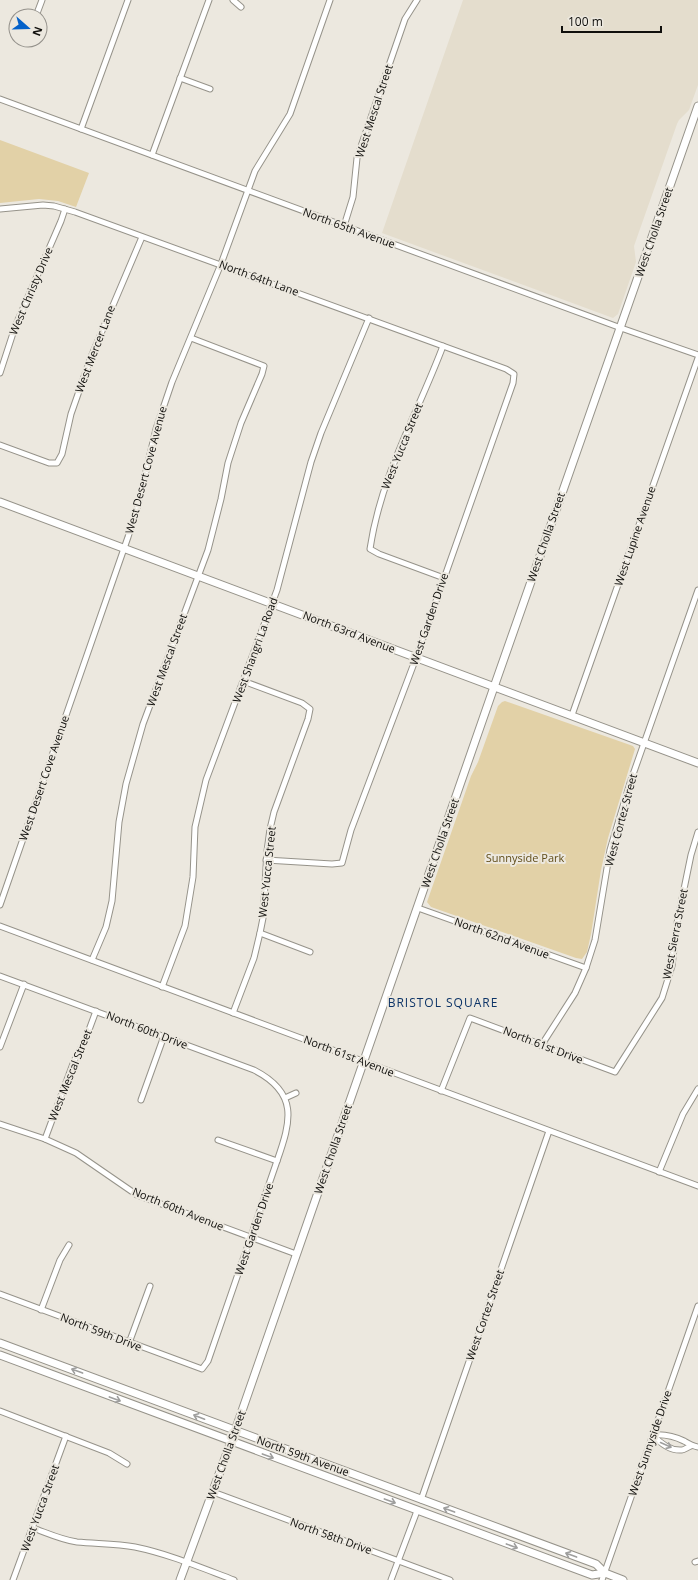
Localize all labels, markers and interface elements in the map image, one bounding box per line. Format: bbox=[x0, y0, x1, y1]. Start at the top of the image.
north arrow bbox=[8, 8, 48, 48]
scale bar bbox=[562, 8, 661, 34]
text: 100 m bbox=[568, 13, 603, 30]
text: N bbox=[29, 25, 46, 38]
street label: West Mescal Street bbox=[351, 62, 396, 159]
street label: West Cholla Street bbox=[631, 185, 676, 279]
street label: North 65th Avenue bbox=[301, 204, 397, 251]
street label: West Christy Drive bbox=[5, 245, 56, 337]
street label: North 64th Lane bbox=[217, 256, 301, 299]
street label: West Mercer Lane bbox=[71, 303, 118, 395]
street label: West Yucca Street bbox=[377, 401, 426, 491]
street label: West Desert Cove Avenue bbox=[121, 404, 170, 535]
street label: West Lupine Avenue bbox=[610, 484, 659, 588]
street label: West Cholla Street bbox=[523, 490, 568, 584]
street label: West Garden Drive bbox=[406, 571, 451, 667]
street label: West Shangri La Road bbox=[228, 595, 281, 705]
street label: North 63rd Avenue bbox=[301, 607, 398, 656]
street label: West Mescal Street bbox=[143, 611, 190, 708]
street label: West Desert Cove Avenue bbox=[15, 713, 72, 842]
street label: West Cortez Street bbox=[601, 772, 640, 868]
street label: West Cholla Street bbox=[417, 796, 462, 890]
street label: West Yucca Street bbox=[254, 826, 279, 918]
park label: Sunnyside Park bbox=[486, 850, 565, 865]
street label: West Sierra Street bbox=[658, 887, 691, 981]
street label: North 62nd Avenue bbox=[453, 913, 552, 962]
district label: BRISTOL SQUARE bbox=[388, 994, 498, 1011]
street label: North 60th Drive bbox=[104, 1007, 190, 1052]
street label: North 61st Drive bbox=[501, 1022, 585, 1067]
street label: West Mescal Street bbox=[44, 1027, 95, 1123]
street label: North 61st Avenue bbox=[302, 1031, 397, 1080]
street label: West Cholla Street bbox=[310, 1102, 355, 1196]
street label: West Garden Drive bbox=[231, 1181, 276, 1277]
street label: North 60th Avenue bbox=[130, 1183, 226, 1234]
street label: West Cortez Street bbox=[462, 1267, 507, 1362]
street label: North 59th Drive bbox=[58, 1309, 144, 1354]
one-way arrow bbox=[71, 1367, 83, 1375]
street label: West Sunnyside Drive bbox=[624, 1388, 675, 1498]
one-way arrow bbox=[109, 1395, 121, 1403]
street label: West Cholla Street bbox=[202, 1408, 249, 1502]
one-way arrow bbox=[193, 1413, 205, 1421]
street label: North 59th Avenue bbox=[255, 1432, 351, 1479]
one-way arrow bbox=[659, 1442, 671, 1450]
one-way arrow bbox=[261, 1452, 273, 1460]
street label: West Yucca Street bbox=[17, 1462, 62, 1553]
one-way arrow bbox=[383, 1497, 395, 1505]
one-way arrow bbox=[443, 1506, 455, 1514]
street label: North 58th Drive bbox=[288, 1514, 374, 1557]
one-way arrow bbox=[505, 1542, 517, 1550]
one-way arrow bbox=[565, 1551, 577, 1559]

